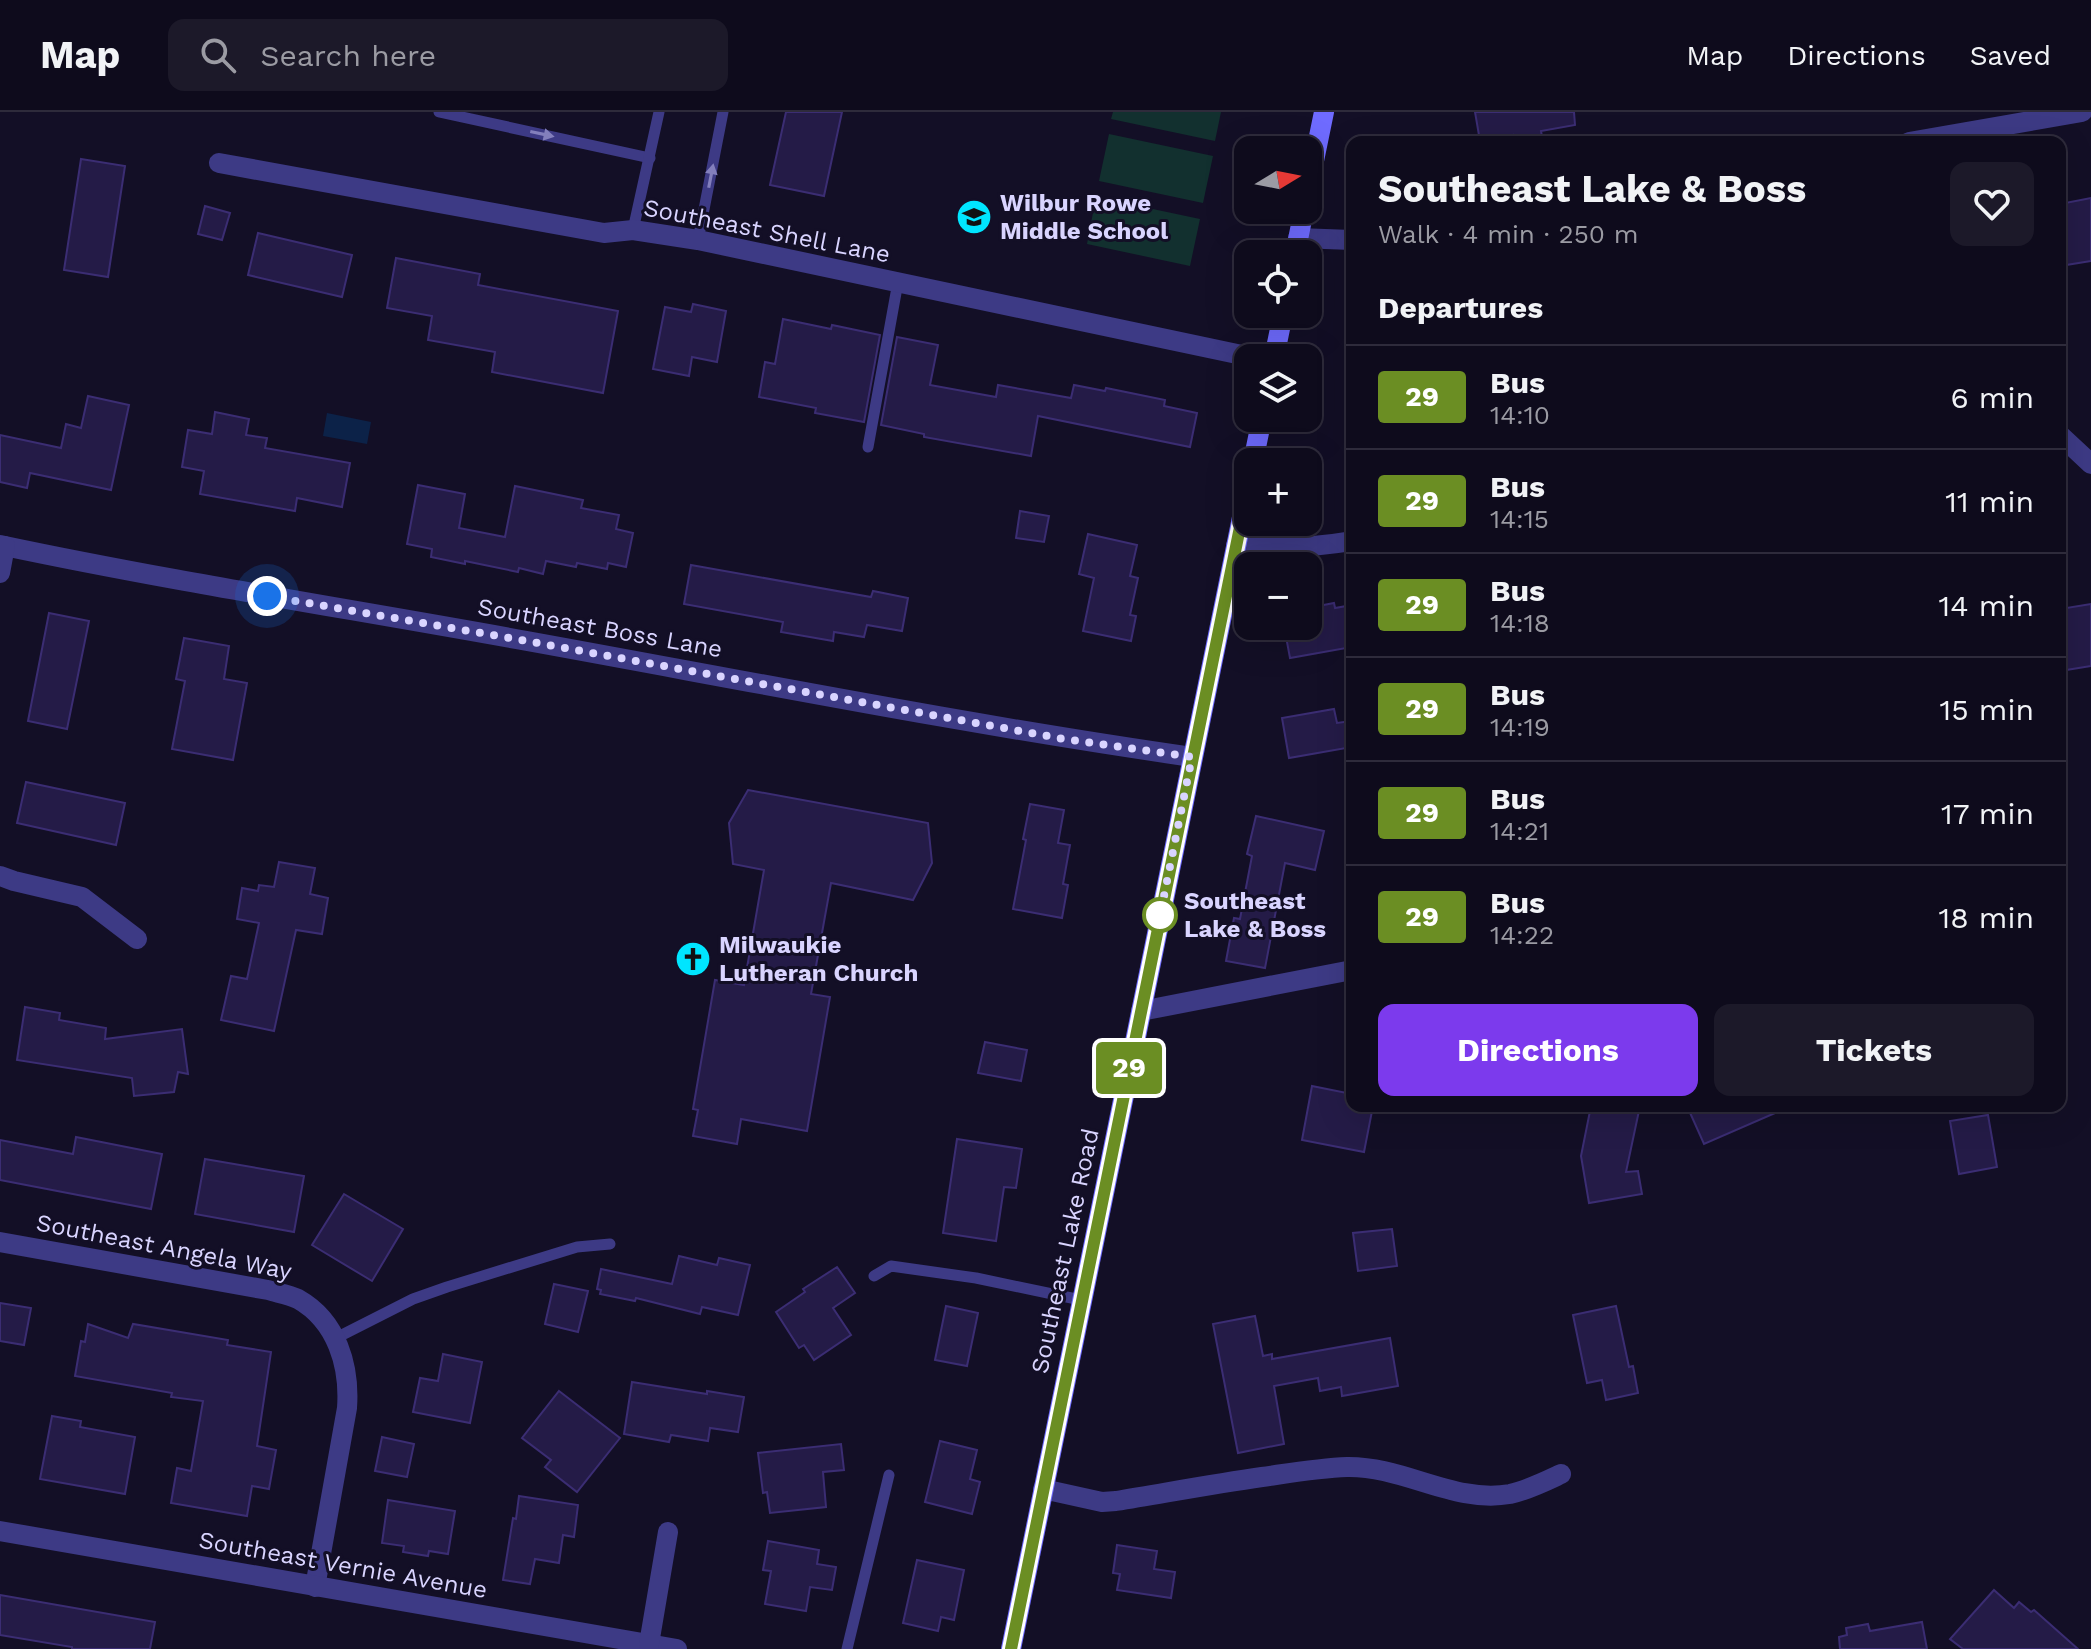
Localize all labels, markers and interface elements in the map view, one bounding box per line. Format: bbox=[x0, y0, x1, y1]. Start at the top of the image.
search box bbox=[168, 19, 728, 91]
text: Map bbox=[40, 33, 120, 77]
icon: search bbox=[196, 33, 240, 77]
text: Search here bbox=[260, 38, 436, 73]
text: Map bbox=[1686, 39, 1743, 72]
text: Directions bbox=[1787, 39, 1926, 72]
text: Saved bbox=[1970, 39, 2051, 72]
one-way arrow bbox=[530, 129, 555, 141]
north arrow bbox=[1234, 136, 1322, 224]
map controls bbox=[1234, 136, 1322, 640]
button: heart bbox=[1950, 162, 2034, 246]
one-way arrow bbox=[705, 163, 717, 188]
text: Southeast Lake & Boss bbox=[1378, 167, 1806, 211]
place label: Wilbur Rowe Middle School bbox=[1000, 189, 1168, 245]
street label: Southeast Shell Lane bbox=[641, 193, 893, 269]
school or university icon: Wilbur Rowe Middle School bbox=[955, 198, 993, 236]
text: Walk · 4 min · 250 m bbox=[1378, 219, 1639, 249]
button: locate bbox=[1234, 240, 1322, 328]
text: Departures bbox=[1378, 290, 1543, 325]
button: layers bbox=[1234, 344, 1322, 432]
text: Bus bbox=[1490, 365, 1545, 400]
text: 29 bbox=[1405, 380, 1439, 413]
text: 6 min bbox=[1950, 380, 2034, 415]
text: 14:10 bbox=[1490, 400, 1550, 430]
button: + bbox=[1234, 448, 1322, 536]
text: Bus bbox=[1490, 469, 1545, 504]
text: 29 bbox=[1405, 484, 1439, 517]
text: 11 min bbox=[1945, 484, 2034, 519]
text: 14:15 bbox=[1490, 504, 1549, 534]
button: − bbox=[1234, 552, 1322, 640]
text: Bus bbox=[1490, 573, 1545, 608]
your location bbox=[247, 576, 287, 616]
text: 29 bbox=[1405, 588, 1439, 621]
text: 14 min bbox=[1939, 588, 2034, 623]
street label: Southeast Boss Lane bbox=[475, 593, 725, 663]
text: 14:18 bbox=[1490, 608, 1550, 638]
text: Bus bbox=[1490, 677, 1545, 712]
text: 29 bbox=[1405, 692, 1439, 725]
text: 15 min bbox=[1939, 692, 2034, 727]
text: 14:19 bbox=[1490, 712, 1550, 742]
text: Bus bbox=[1490, 781, 1545, 816]
text: 29 bbox=[1405, 796, 1439, 829]
text: 17 min bbox=[1941, 796, 2034, 831]
text: 14:21 bbox=[1490, 816, 1549, 846]
text: Bus bbox=[1490, 885, 1545, 920]
place label: Southeast Lake & Boss bbox=[1184, 887, 1326, 943]
marker: Southeast Lake & Boss bbox=[1143, 898, 1177, 932]
text: 29 bbox=[1405, 900, 1439, 933]
text: 18 min bbox=[1938, 900, 2034, 935]
text: 14:22 bbox=[1490, 920, 1554, 950]
place label: Milwaukie Lutheran Church bbox=[719, 931, 918, 987]
church icon: Milwaukie Lutheran Church bbox=[674, 940, 712, 978]
button: Directions bbox=[1378, 1004, 1698, 1096]
button: Tickets bbox=[1714, 1004, 2034, 1096]
line badge: 29 bbox=[1093, 1042, 1165, 1094]
text: 29 bbox=[1112, 1051, 1146, 1084]
street label: Southeast Lake Road bbox=[1025, 1126, 1105, 1376]
street label: Southeast Angela Way bbox=[34, 1208, 295, 1286]
street label: Southeast Vernie Avenue bbox=[197, 1526, 489, 1604]

